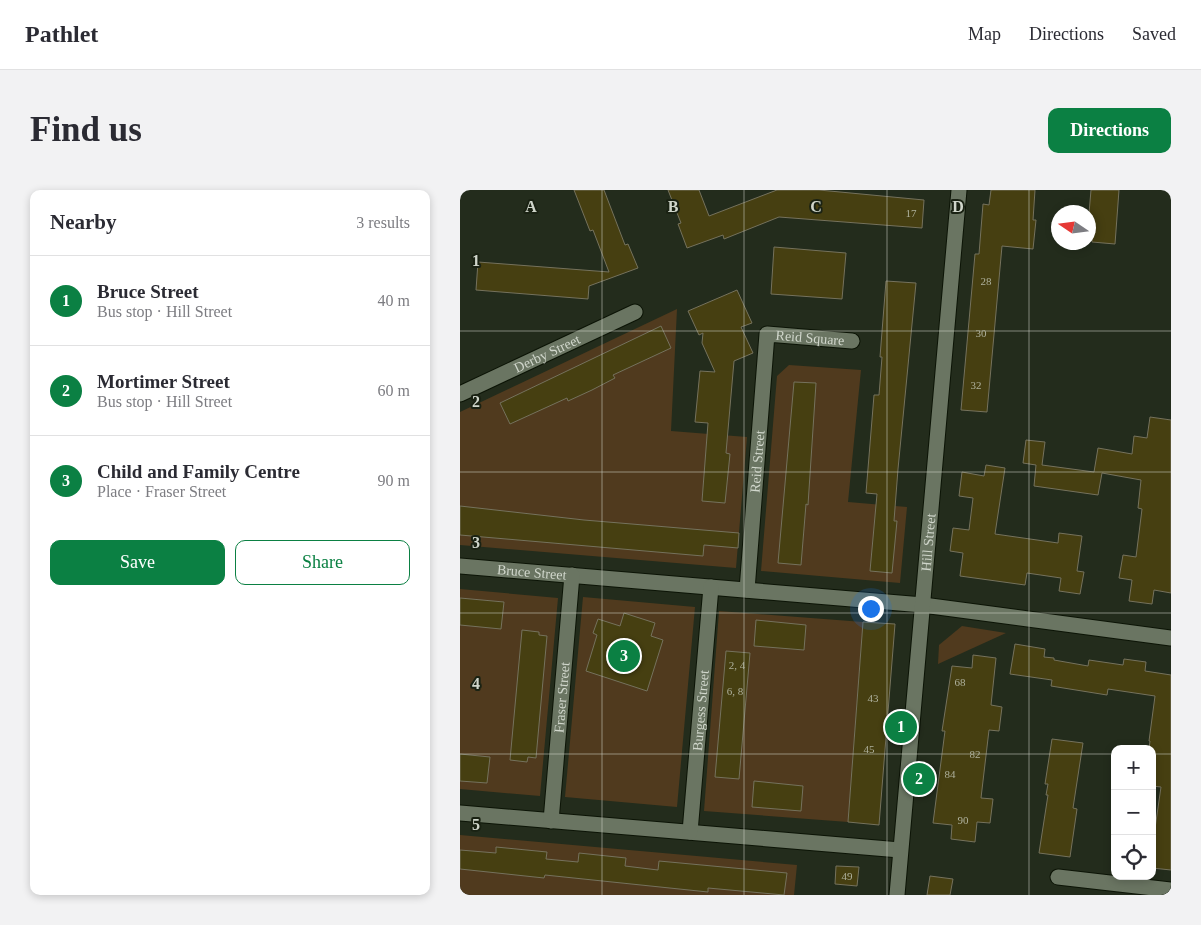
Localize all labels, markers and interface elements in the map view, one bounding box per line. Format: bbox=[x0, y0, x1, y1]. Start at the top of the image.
text: Pathlet bbox=[25, 21, 98, 47]
text: Map bbox=[968, 24, 1001, 44]
text: Directions bbox=[1029, 24, 1104, 44]
text: Saved bbox=[1132, 24, 1176, 44]
button: Directions bbox=[1048, 108, 1171, 153]
text: Find us bbox=[30, 110, 142, 149]
text: A bbox=[525, 198, 537, 215]
text: B bbox=[668, 198, 679, 215]
text: C bbox=[810, 198, 822, 215]
text: D bbox=[952, 198, 964, 215]
north arrow bbox=[1051, 205, 1096, 250]
house number: 17 bbox=[906, 207, 917, 219]
text: Nearby bbox=[50, 210, 117, 234]
text: 3 results bbox=[356, 214, 410, 231]
text: 1 bbox=[472, 252, 480, 269]
house number: 28 bbox=[981, 275, 992, 287]
text: Bruce Street bbox=[97, 281, 198, 302]
text: 1 bbox=[62, 292, 70, 309]
text: 40 m bbox=[378, 292, 410, 309]
text: Bus stop · Hill Street bbox=[97, 303, 232, 320]
street label: Reid Square bbox=[775, 327, 845, 348]
house number: 30 bbox=[976, 327, 987, 339]
street label: Derby Street bbox=[512, 331, 582, 375]
text: Mortimer Street bbox=[97, 371, 230, 392]
house number: 32 bbox=[971, 379, 982, 391]
text: 2 bbox=[62, 382, 70, 399]
text: 60 m bbox=[378, 382, 410, 399]
text: Bus stop · Hill Street bbox=[97, 393, 232, 410]
text: 2 bbox=[472, 393, 480, 410]
street label: Reid Street bbox=[747, 429, 767, 493]
text: Child and Family Centre bbox=[97, 461, 300, 482]
text: 3 bbox=[62, 472, 70, 489]
text: 90 m bbox=[378, 472, 410, 489]
text: Place · Fraser Street bbox=[97, 483, 226, 500]
street label: Hill Street bbox=[918, 513, 938, 572]
text: 3 bbox=[472, 534, 480, 551]
button: Save bbox=[50, 540, 225, 585]
button: Share bbox=[235, 540, 410, 585]
street label: Bruce Street bbox=[496, 562, 567, 582]
your location bbox=[858, 596, 884, 622]
pin: 3 bbox=[608, 637, 640, 675]
house number: 2, 4 bbox=[729, 659, 746, 671]
street label: Fraser Street bbox=[551, 661, 572, 734]
street label: Burgess Street bbox=[689, 669, 711, 751]
text: 4 bbox=[472, 675, 480, 692]
house number: 68 bbox=[955, 676, 966, 688]
house number: 6, 8 bbox=[727, 685, 744, 697]
house number: 43 bbox=[868, 692, 879, 704]
pin: 1 bbox=[885, 708, 917, 746]
house number: 45 bbox=[864, 743, 875, 755]
map controls bbox=[1111, 745, 1156, 880]
button: + bbox=[1111, 745, 1156, 790]
house number: 82 bbox=[970, 748, 981, 760]
pin: 2 bbox=[903, 760, 935, 798]
house number: 84 bbox=[945, 768, 956, 780]
button: − bbox=[1111, 790, 1156, 835]
house number: 90 bbox=[958, 814, 969, 826]
text: 5 bbox=[472, 816, 480, 833]
button: locate bbox=[1111, 835, 1156, 880]
house number: 49 bbox=[842, 870, 853, 882]

